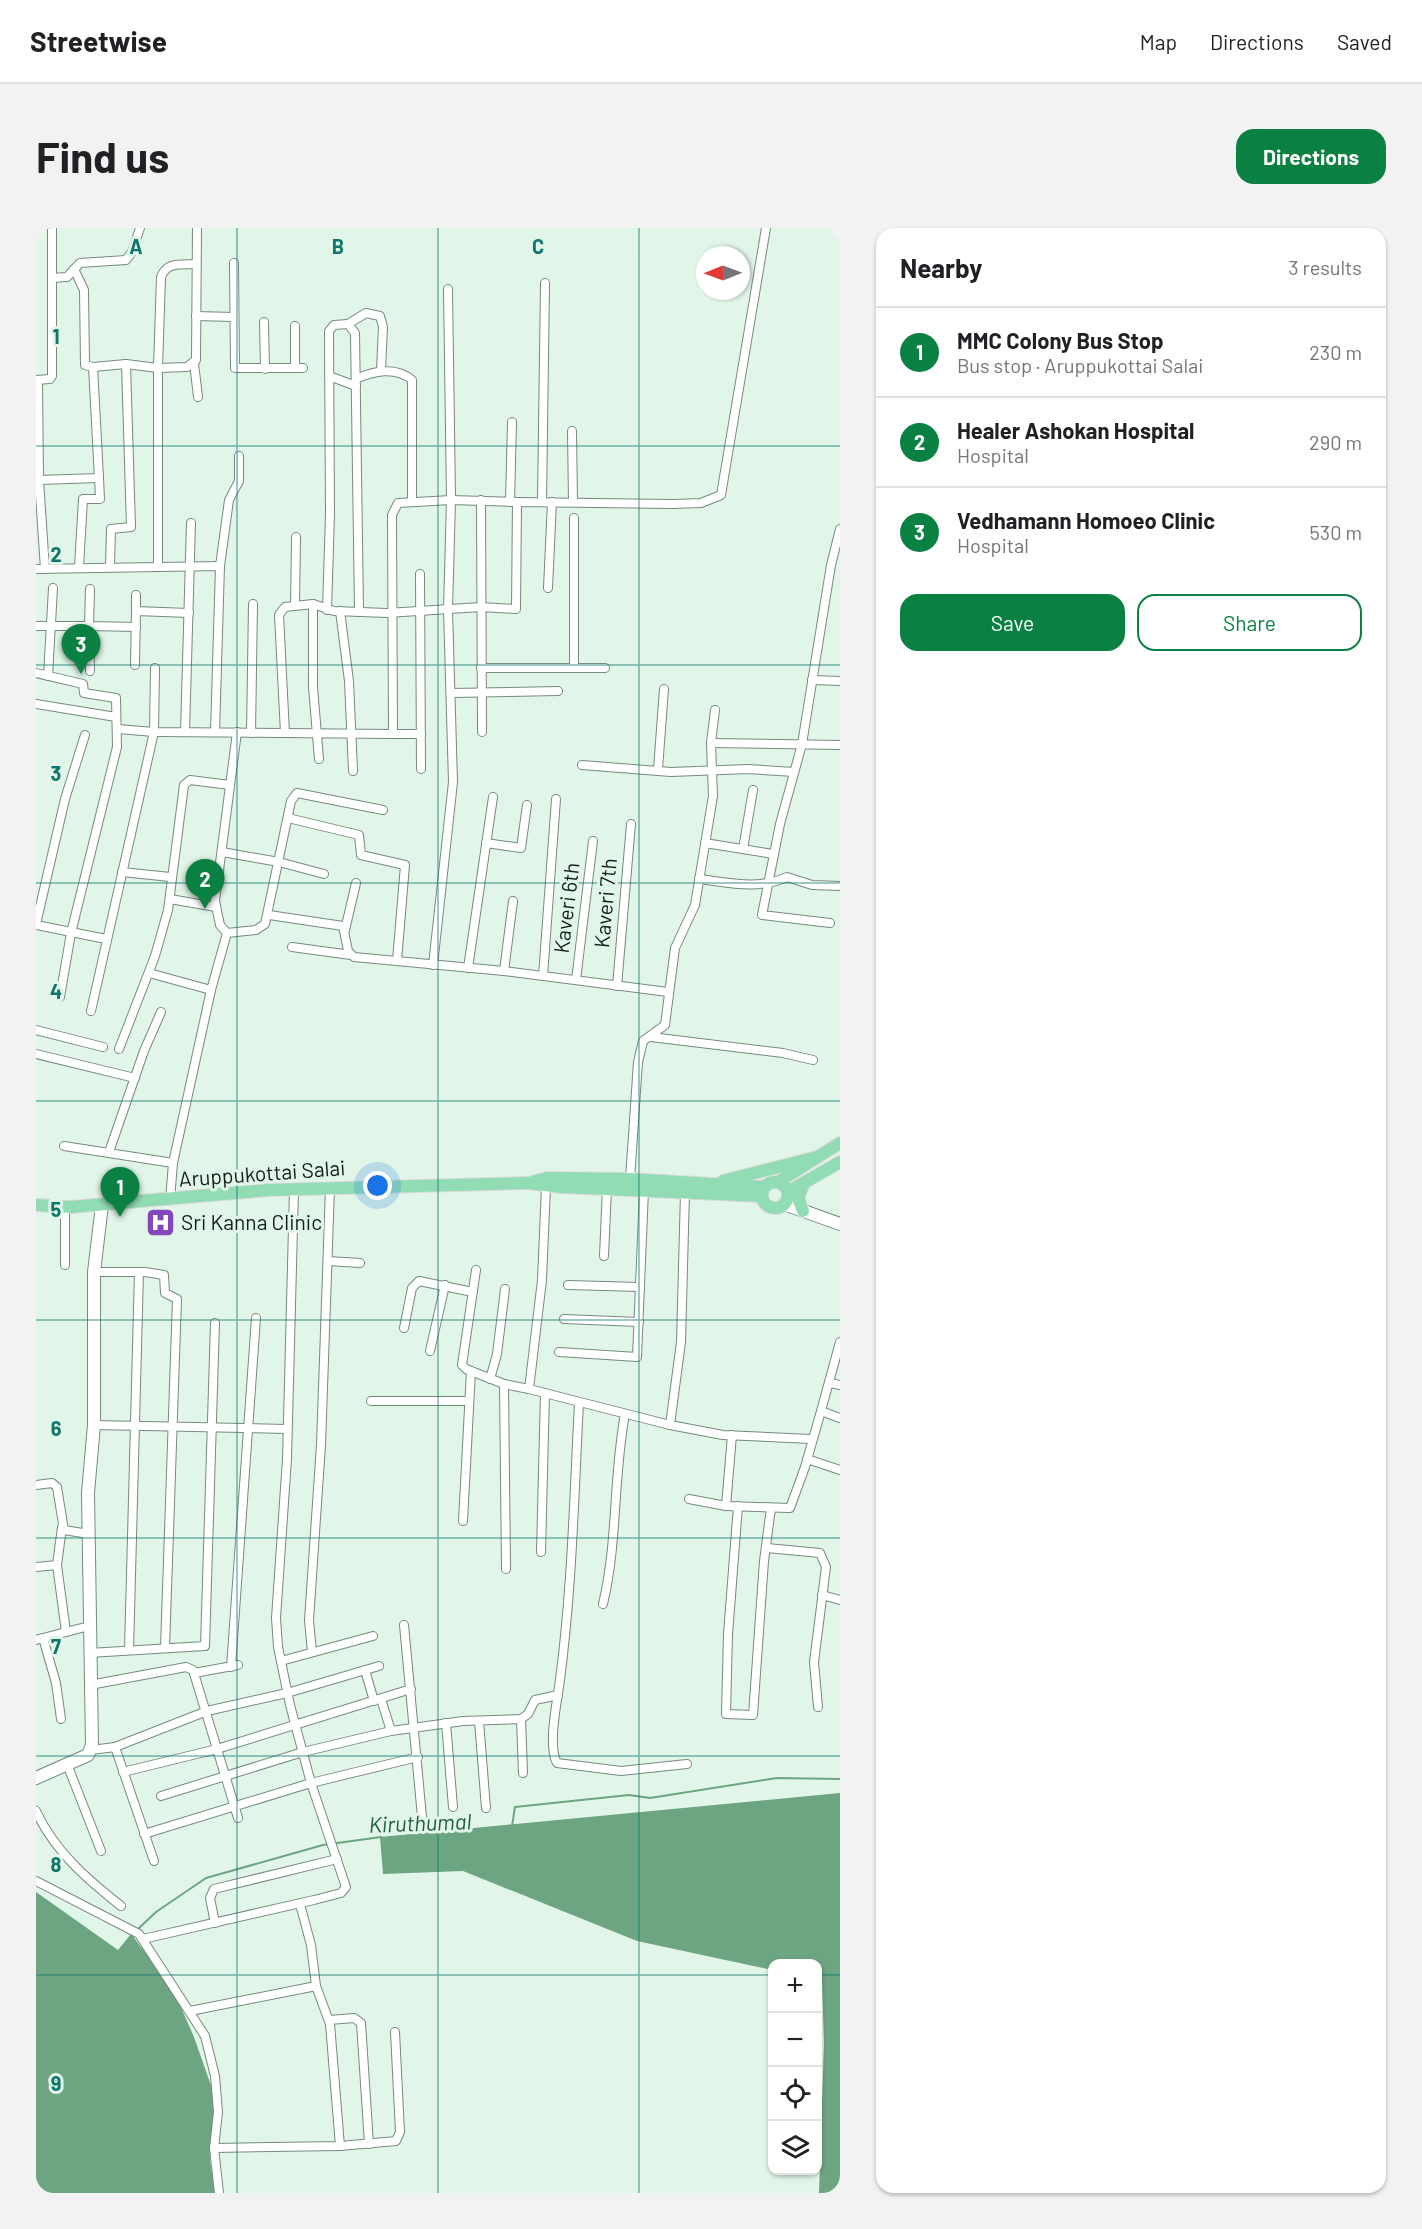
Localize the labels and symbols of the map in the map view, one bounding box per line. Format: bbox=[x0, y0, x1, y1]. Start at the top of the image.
text: A bbox=[129, 234, 143, 258]
text: B bbox=[332, 234, 344, 258]
text: C bbox=[532, 234, 544, 258]
north arrow bbox=[696, 246, 750, 300]
text: 1 bbox=[52, 324, 60, 348]
text: 2 bbox=[50, 542, 62, 566]
pin: 3 bbox=[62, 624, 100, 674]
text: 3 bbox=[51, 761, 61, 785]
street label: Kaveri 7th bbox=[588, 857, 621, 949]
pin: 2 bbox=[186, 860, 224, 909]
street label: Kaveri 6th bbox=[548, 861, 583, 955]
text: 4 bbox=[50, 979, 62, 1003]
street label: Aruppukottai Salai bbox=[178, 1154, 346, 1191]
pin: 1 bbox=[100, 1168, 140, 1217]
your location bbox=[363, 1171, 392, 1200]
text: 5 bbox=[51, 1197, 62, 1221]
hospital icon: Sri Kanna Clinic bbox=[144, 1207, 176, 1239]
place label: Sri Kanna Clinic bbox=[181, 1209, 322, 1234]
text: 6 bbox=[51, 1416, 62, 1440]
text: 7 bbox=[51, 1634, 61, 1658]
water label: Kiruthumal bbox=[368, 1807, 472, 1837]
text: 8 bbox=[51, 1852, 62, 1876]
text: 9 bbox=[51, 2071, 61, 2095]

